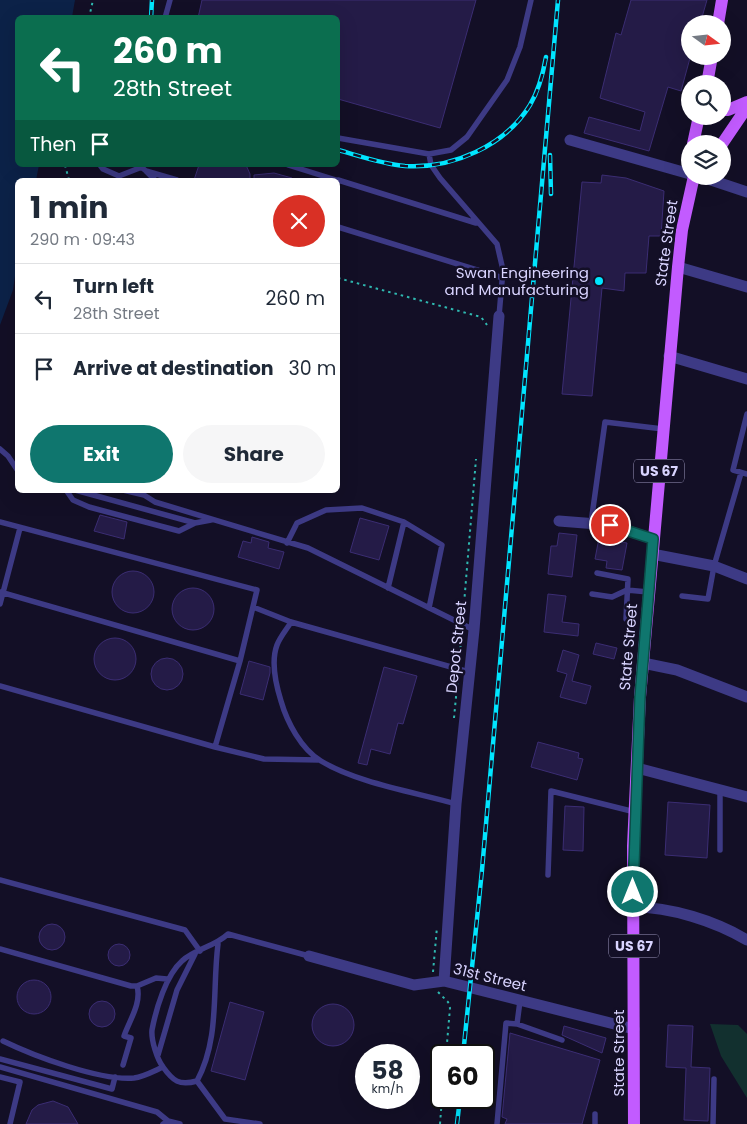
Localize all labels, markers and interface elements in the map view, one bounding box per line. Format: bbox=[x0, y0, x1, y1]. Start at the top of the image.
north arrow bbox=[681, 15, 731, 65]
map controls bbox=[681, 15, 731, 185]
text: 260 m bbox=[113, 26, 223, 75]
icon: left bbox=[30, 35, 95, 100]
text: 28th Street bbox=[113, 73, 232, 104]
button: search bbox=[681, 75, 731, 125]
icon: arrive bbox=[86, 130, 114, 158]
text: Then bbox=[30, 131, 76, 158]
button: layers bbox=[681, 135, 731, 185]
text: 1 min bbox=[30, 186, 108, 229]
button: close bbox=[273, 195, 325, 247]
street label: State Street bbox=[650, 198, 682, 288]
text: 290 m · 09:43 bbox=[30, 228, 135, 251]
place label: Swan Engineering and Manufacturing bbox=[445, 262, 589, 300]
text: Turn left bbox=[73, 273, 154, 300]
marker: Swan Engineering and Manufacturing bbox=[593, 275, 605, 287]
icon: left bbox=[30, 285, 58, 313]
text: 260 m bbox=[265, 285, 325, 312]
text: 28th Street bbox=[73, 302, 159, 325]
icon: arrive bbox=[30, 355, 58, 383]
text: Arrive at destination bbox=[73, 355, 274, 382]
text: 30 m bbox=[289, 355, 336, 382]
button: Exit bbox=[30, 425, 173, 483]
button: Share bbox=[183, 425, 325, 483]
road number: US 67 bbox=[634, 460, 684, 482]
pin bbox=[589, 504, 631, 546]
icon: arrive bbox=[596, 511, 624, 539]
street label: Depot Street bbox=[441, 600, 471, 694]
street label: State Street bbox=[614, 603, 642, 691]
position arrow bbox=[606, 865, 658, 917]
road number: US 67 bbox=[609, 934, 659, 958]
street label: 31st Street bbox=[451, 958, 529, 996]
street label: State Street bbox=[608, 1009, 629, 1097]
speed limit sign: 60 bbox=[430, 1044, 495, 1109]
text: 58 bbox=[371, 1053, 404, 1088]
text: km/h bbox=[372, 1080, 403, 1097]

